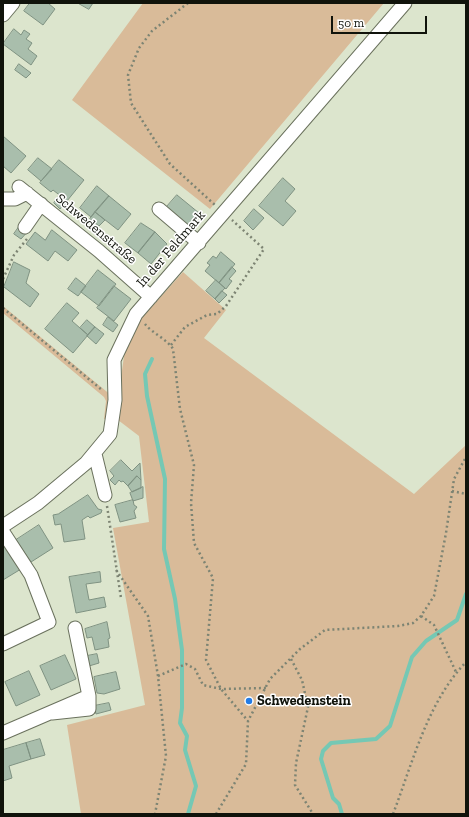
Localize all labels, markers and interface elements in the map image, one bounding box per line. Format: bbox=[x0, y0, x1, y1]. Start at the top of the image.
scale bar bbox=[333, 8, 429, 34]
text: 50 m bbox=[338, 16, 364, 30]
street label: Schwedenstraße bbox=[52, 190, 140, 268]
street label: In der Feldmark bbox=[133, 207, 209, 291]
place label: Schwedenstein bbox=[257, 693, 351, 709]
marker: Schwedenstein bbox=[244, 696, 254, 706]

